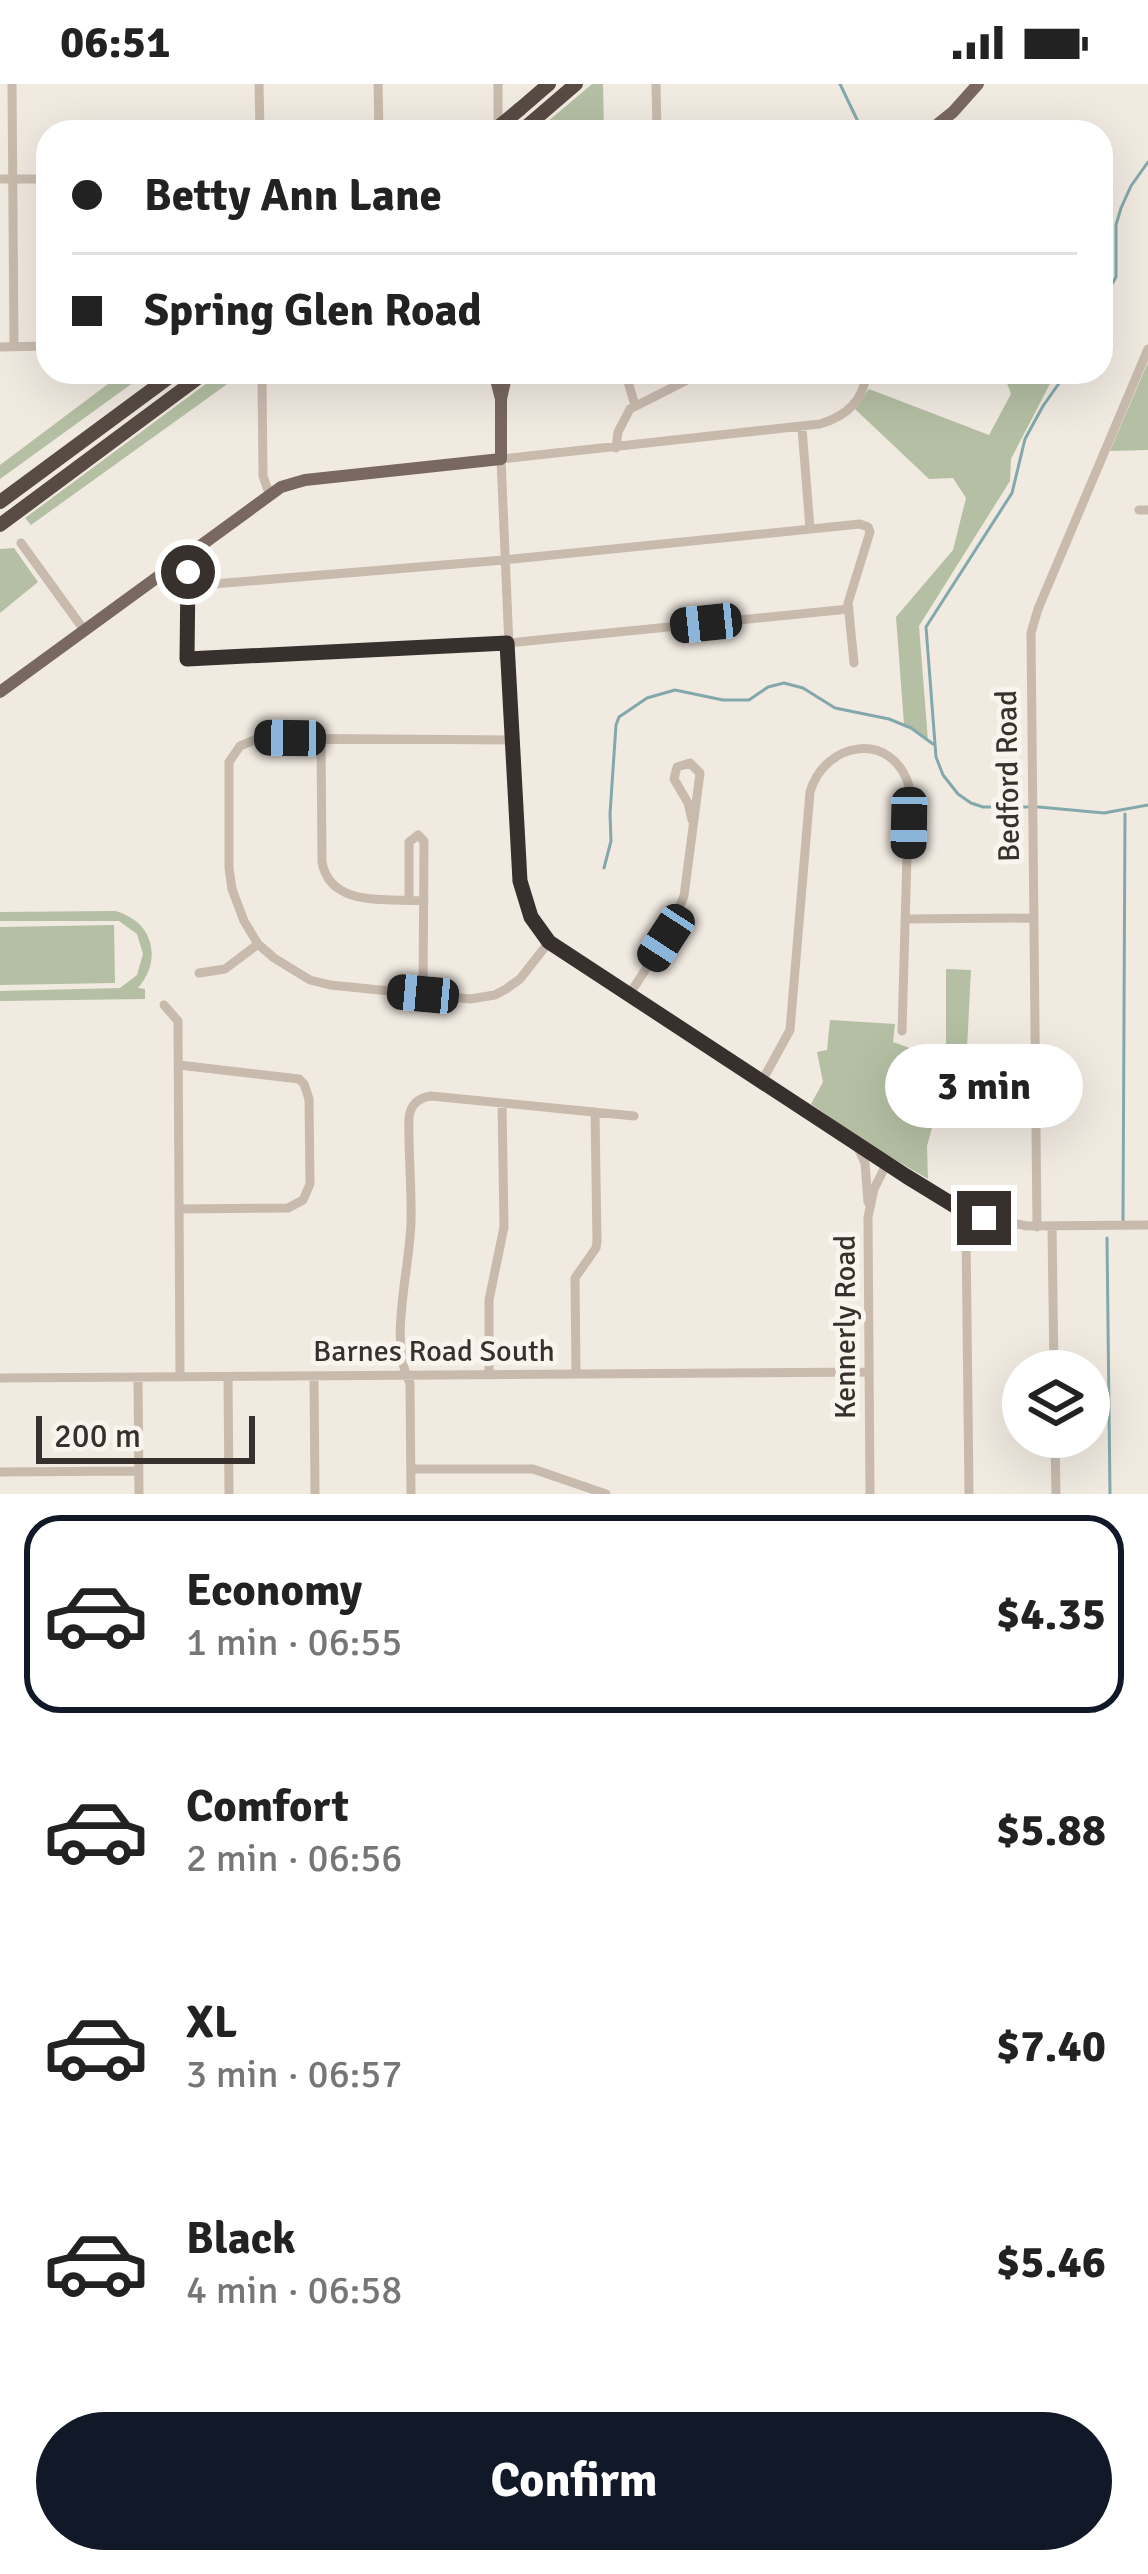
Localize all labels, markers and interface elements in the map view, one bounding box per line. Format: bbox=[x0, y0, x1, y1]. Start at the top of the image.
text: 06:51 bbox=[60, 15, 170, 70]
text: Betty Ann Lane bbox=[144, 168, 442, 223]
text: Spring Glen Road bbox=[144, 283, 482, 338]
route start bbox=[161, 545, 215, 599]
car bbox=[668, 601, 744, 645]
street label: Bedford Road bbox=[988, 690, 1028, 862]
car bbox=[254, 719, 326, 757]
car bbox=[890, 787, 928, 859]
car bbox=[631, 898, 701, 978]
car bbox=[386, 973, 460, 1015]
callout: 3 min bbox=[885, 1044, 1083, 1128]
text: 3 min bbox=[937, 1062, 1031, 1110]
route end bbox=[957, 1191, 1011, 1245]
street label: Kennerly Road bbox=[827, 1235, 864, 1419]
street label: Barnes Road South bbox=[313, 1333, 555, 1370]
map controls bbox=[1002, 1350, 1110, 1458]
button: layers bbox=[1002, 1350, 1110, 1458]
scale bar bbox=[36, 1410, 255, 1463]
text: 200 m bbox=[54, 1416, 141, 1457]
icon: car bbox=[42, 1560, 150, 1668]
text: Economy bbox=[186, 1563, 362, 1618]
text: $4.35 bbox=[996, 1587, 1106, 1642]
text: 1 min · 06:55 bbox=[186, 1618, 402, 1666]
icon: car bbox=[42, 1776, 150, 1884]
text: Comfort bbox=[186, 1779, 349, 1834]
text: $5.88 bbox=[996, 1803, 1106, 1858]
text: 2 min · 06:56 bbox=[186, 1834, 402, 1882]
icon: car bbox=[42, 1992, 150, 2100]
text: XL bbox=[186, 1995, 237, 2050]
text: $7.40 bbox=[996, 2019, 1106, 2074]
text: 3 min · 06:57 bbox=[186, 2050, 402, 2098]
icon: car bbox=[42, 2208, 150, 2316]
text: Black bbox=[186, 2211, 296, 2266]
text: $5.46 bbox=[996, 2235, 1106, 2290]
text: 4 min · 06:58 bbox=[186, 2266, 402, 2314]
button: Confirm bbox=[36, 2412, 1112, 2550]

